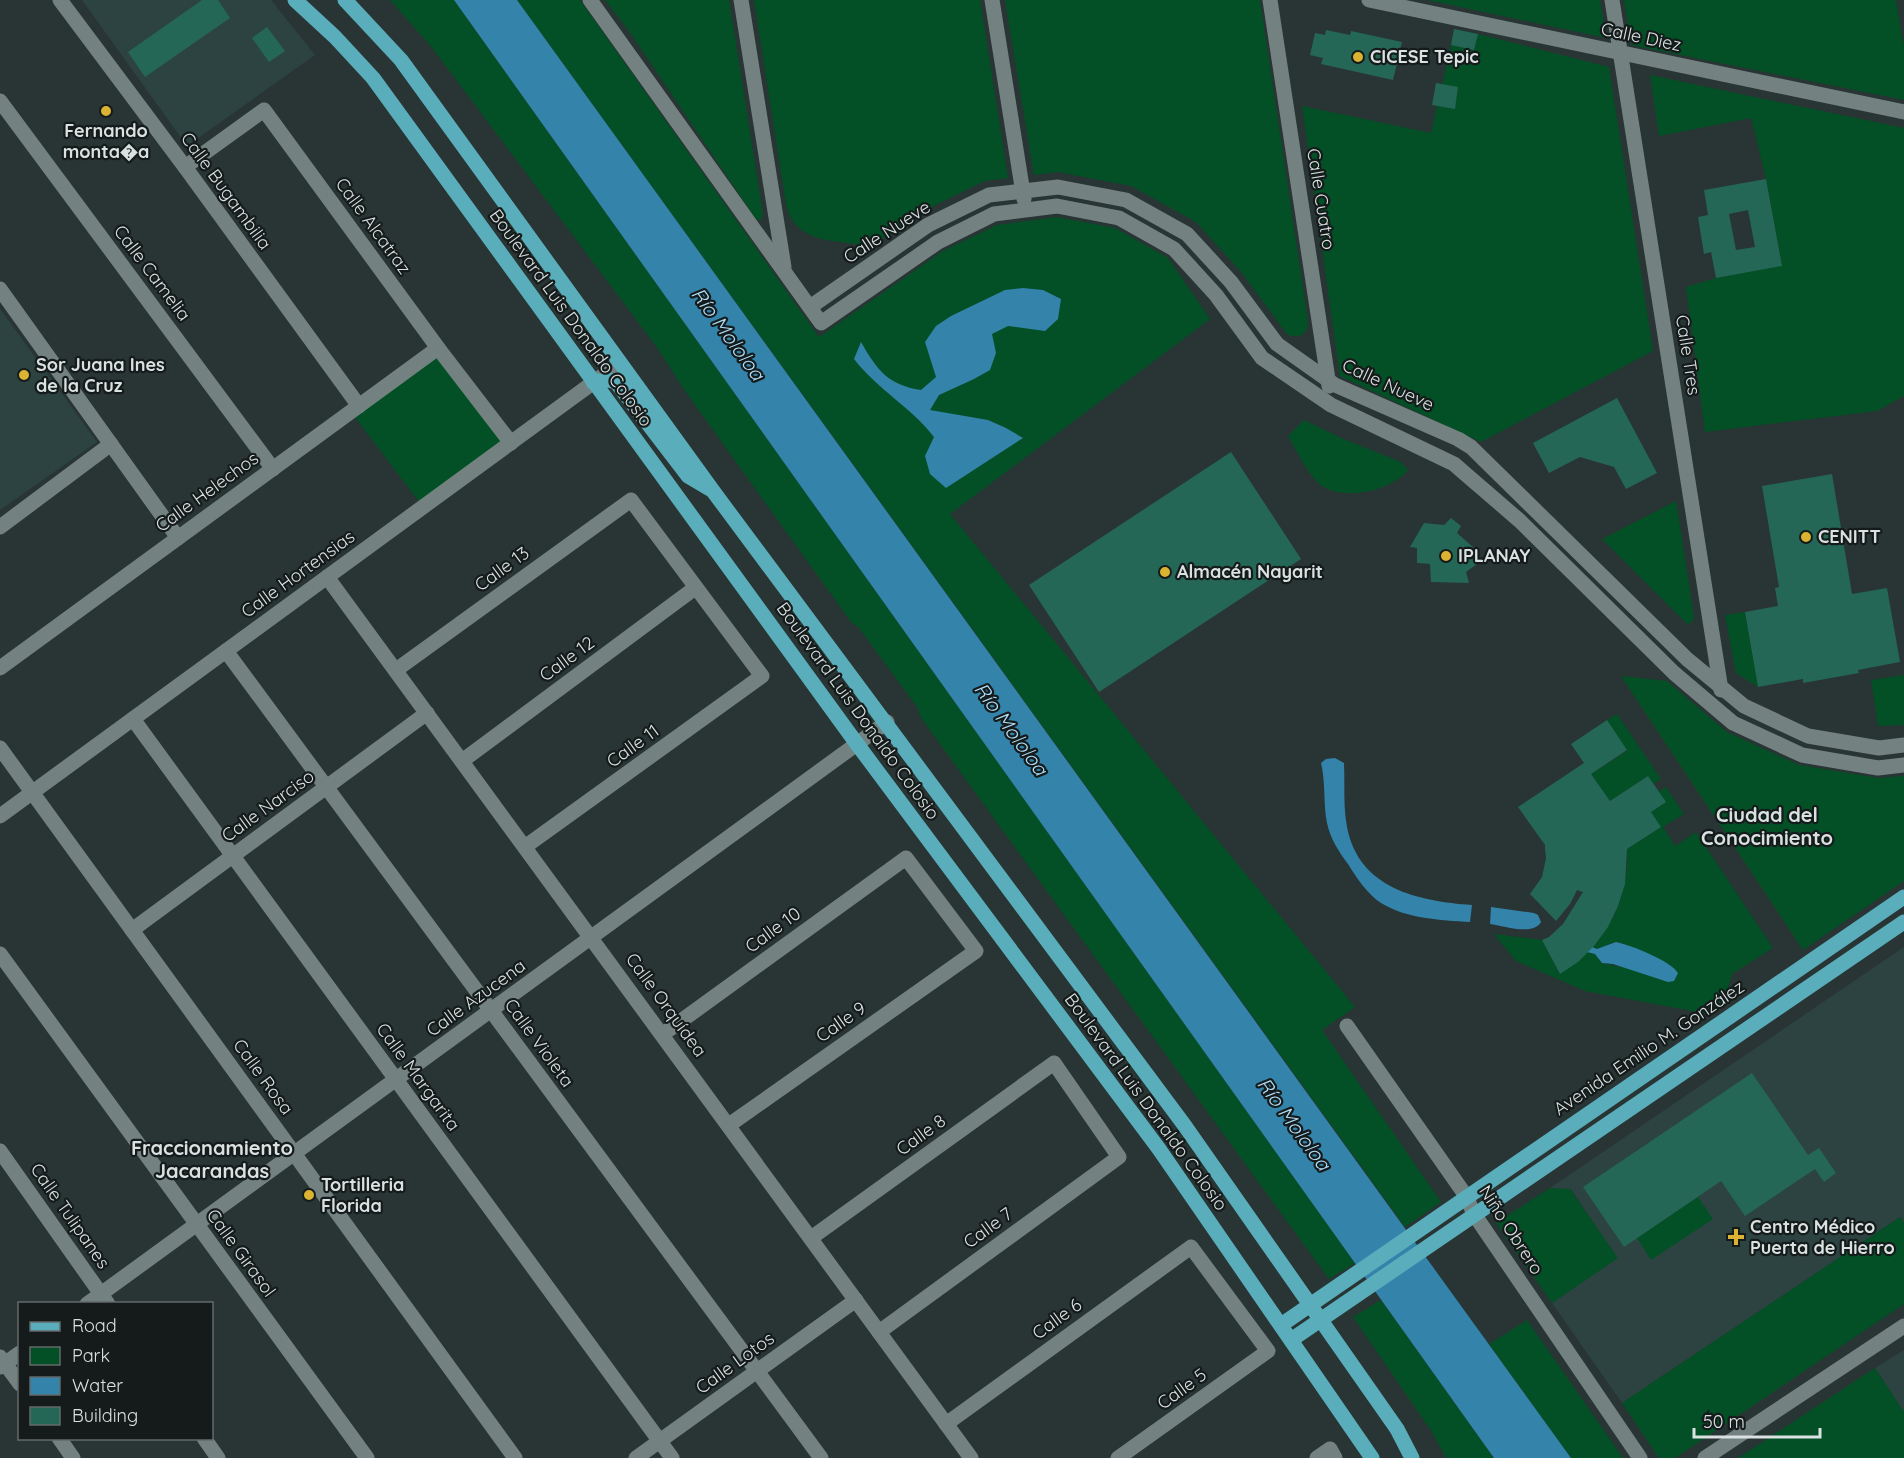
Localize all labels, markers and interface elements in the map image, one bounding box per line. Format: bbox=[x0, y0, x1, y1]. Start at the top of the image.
street label: Calle Diez bbox=[1599, 17, 1683, 56]
place label: CICESE Tepic bbox=[1370, 45, 1479, 68]
marker: CICESE Tepic bbox=[1351, 50, 1365, 64]
marker: Fernando monta�a bbox=[99, 104, 113, 118]
place label: Fernando monta�a bbox=[63, 119, 149, 163]
street label: Calle Bugambilia bbox=[176, 127, 277, 254]
street label: Calle Cuatro bbox=[1302, 147, 1341, 251]
street label: Calle Alcatraz bbox=[331, 173, 416, 279]
street label: Calle Nueve bbox=[839, 195, 934, 268]
street label: Boulevard Luis Donaldo Colosio bbox=[485, 204, 658, 431]
street label: Calle Camelia bbox=[109, 220, 196, 325]
water label: Río Mololoa bbox=[686, 282, 772, 387]
street label: Calle Tres bbox=[1671, 313, 1706, 397]
place label: Sor Juana Ines de la Cruz bbox=[36, 353, 165, 397]
street label: Calle Nueve bbox=[1339, 353, 1438, 416]
marker: Sor Juana Ines de la Cruz bbox=[17, 368, 31, 382]
street label: Calle Helechos bbox=[151, 446, 263, 537]
street label: Calle Hortensias bbox=[236, 525, 359, 623]
place label: CENITT bbox=[1818, 525, 1881, 548]
marker: CENITT bbox=[1799, 530, 1813, 544]
street label: Calle 13 bbox=[470, 541, 534, 596]
place label: IPLANAY bbox=[1458, 544, 1530, 567]
marker: IPLANAY bbox=[1439, 549, 1453, 563]
place label: Almacén Nayarit bbox=[1177, 560, 1323, 583]
marker: Almacén Nayarit bbox=[1158, 565, 1172, 579]
street label: Boulevard Luis Donaldo Colosio bbox=[772, 597, 945, 824]
street label: Calle 12 bbox=[535, 631, 599, 686]
water label: Río Mololoa bbox=[969, 677, 1055, 782]
street label: Calle 11 bbox=[602, 719, 663, 772]
street label: Calle Narciso bbox=[217, 764, 319, 847]
district label: Ciudad del Conocimiento bbox=[1701, 802, 1833, 850]
street label: Calle 10 bbox=[740, 902, 805, 957]
street label: Calle Orquídea bbox=[621, 948, 712, 1061]
street label: Calle Azucena bbox=[422, 954, 530, 1041]
street label: Avenida Emilio M. González bbox=[1549, 975, 1748, 1120]
street label: Boulevard Luis Donaldo Colosio bbox=[1060, 988, 1233, 1215]
street label: Calle Violeta bbox=[500, 994, 579, 1091]
street label: Calle 9 bbox=[811, 996, 870, 1047]
street label: Calle Margarita bbox=[371, 1018, 465, 1135]
street label: Calle Rosa bbox=[228, 1034, 299, 1119]
water label: Río Mololoa bbox=[1252, 1072, 1338, 1177]
street label: Calle 8 bbox=[891, 1109, 950, 1160]
district label: Fraccionamiento Jacarandas bbox=[131, 1135, 293, 1183]
street label: Calle Tulipanes bbox=[26, 1158, 115, 1273]
place label: Tortilleria Florida bbox=[321, 1173, 404, 1217]
street label: Niño Obrero bbox=[1474, 1181, 1549, 1279]
marker: Tortilleria Florida bbox=[302, 1188, 316, 1202]
street label: Calle 7 bbox=[959, 1202, 1017, 1253]
street label: Calle Girasol bbox=[202, 1204, 281, 1301]
place label: Centro Médico Puerta de Hierro bbox=[1750, 1215, 1895, 1259]
marker: Centro Médico Puerta de Hierro bbox=[1727, 1228, 1745, 1246]
street label: Calle 6 bbox=[1027, 1293, 1086, 1344]
legend bbox=[18, 1302, 213, 1440]
text: Road bbox=[72, 1314, 117, 1337]
street label: Calle Lotos bbox=[691, 1326, 779, 1399]
text: Park bbox=[72, 1344, 110, 1367]
street label: Calle 5 bbox=[1152, 1363, 1211, 1414]
text: Water bbox=[72, 1374, 123, 1397]
scale bar bbox=[1694, 1401, 1820, 1439]
text: Building bbox=[72, 1404, 138, 1427]
text: 50 m bbox=[1703, 1410, 1745, 1433]

